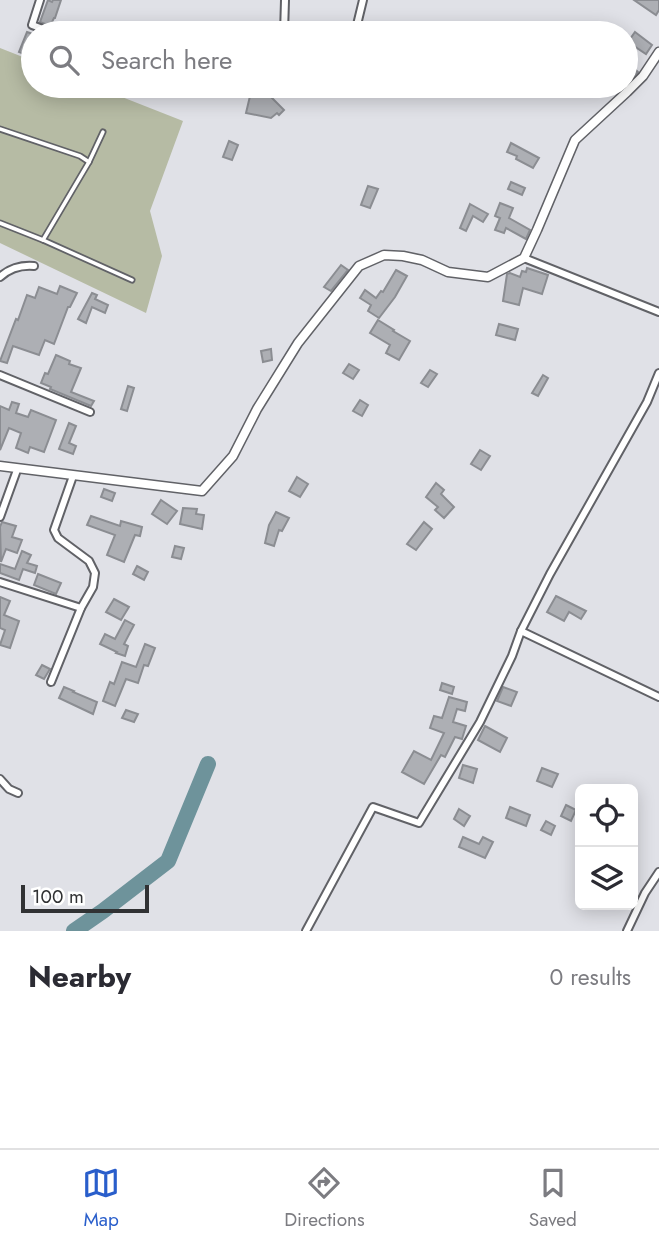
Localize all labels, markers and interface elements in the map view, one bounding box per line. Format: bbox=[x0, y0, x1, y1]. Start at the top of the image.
search box bbox=[21, 21, 638, 98]
icon: search bbox=[45, 41, 83, 79]
text: Search here bbox=[101, 41, 233, 79]
map controls bbox=[575, 784, 638, 910]
button: locate bbox=[575, 784, 638, 847]
button: layers bbox=[575, 847, 638, 910]
scale bar bbox=[21, 882, 149, 914]
text: 100 m bbox=[32, 883, 84, 910]
text: Nearby bbox=[28, 955, 131, 998]
text: 0 results bbox=[549, 960, 631, 994]
tab: Map bbox=[82, 1164, 120, 1233]
tab: Directions bbox=[284, 1164, 365, 1233]
tab: Saved bbox=[529, 1164, 577, 1233]

